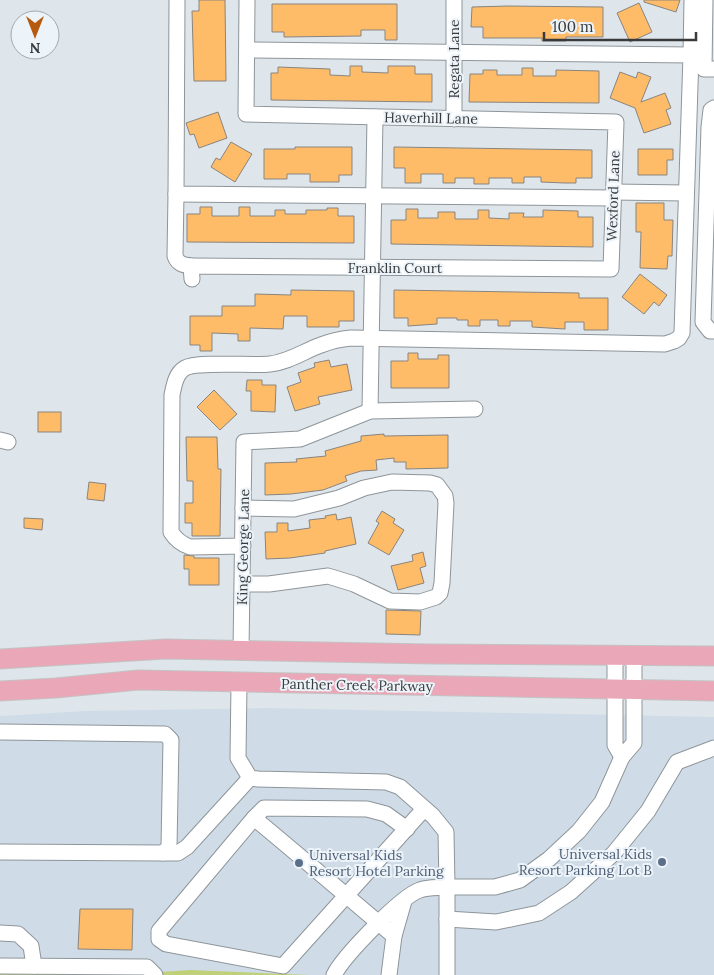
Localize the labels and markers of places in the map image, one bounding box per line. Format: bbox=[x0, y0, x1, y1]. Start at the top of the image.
place label: Universal Kids Resort Parking Lot B bbox=[519, 845, 652, 879]
place label: Universal Kids Resort Hotel Parking bbox=[309, 846, 444, 880]
marker: Universal Kids Resort Parking Lot B bbox=[656, 856, 668, 868]
marker: Universal Kids Resort Hotel Parking bbox=[293, 857, 305, 869]

